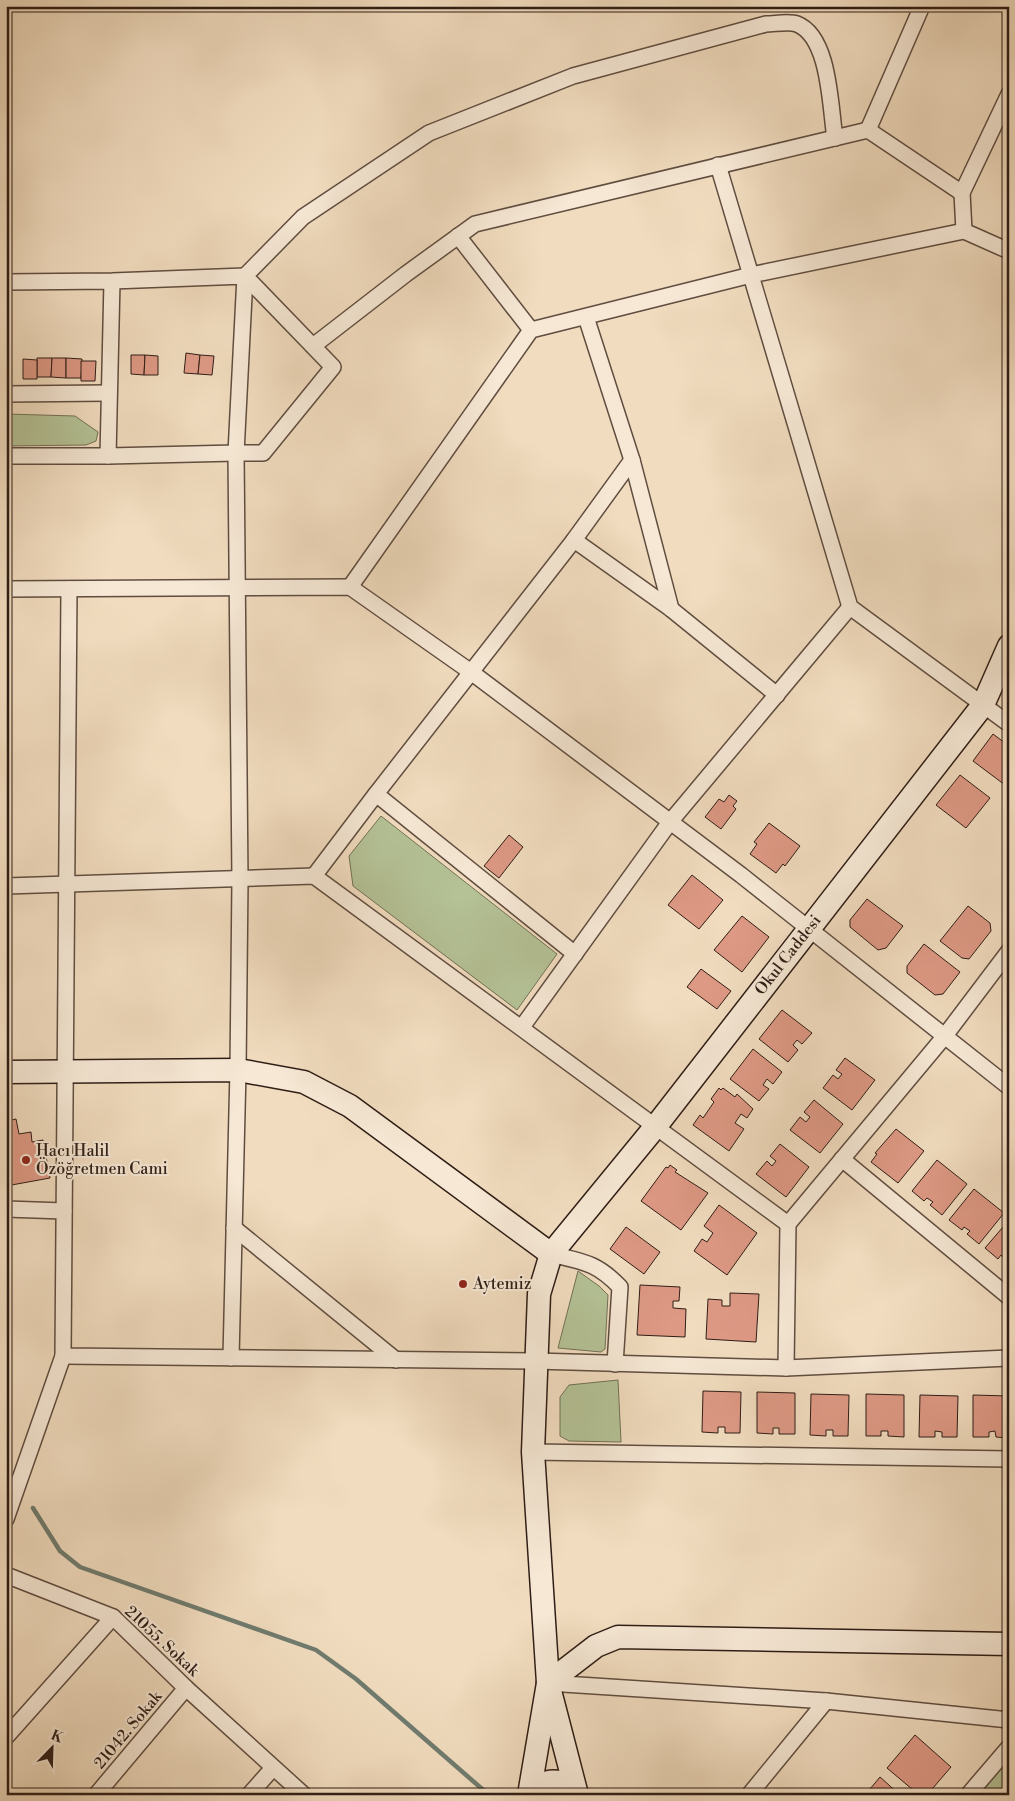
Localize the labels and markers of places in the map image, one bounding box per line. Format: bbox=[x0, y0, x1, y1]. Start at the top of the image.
place label: Hacı Halil Özöğretmen Cami bbox=[36, 1141, 168, 1179]
marker: Hacı Halil Özöğretmen Cami bbox=[20, 1154, 32, 1166]
place label: Aytemiz bbox=[472, 1274, 531, 1294]
marker: Aytemiz bbox=[457, 1278, 469, 1290]

